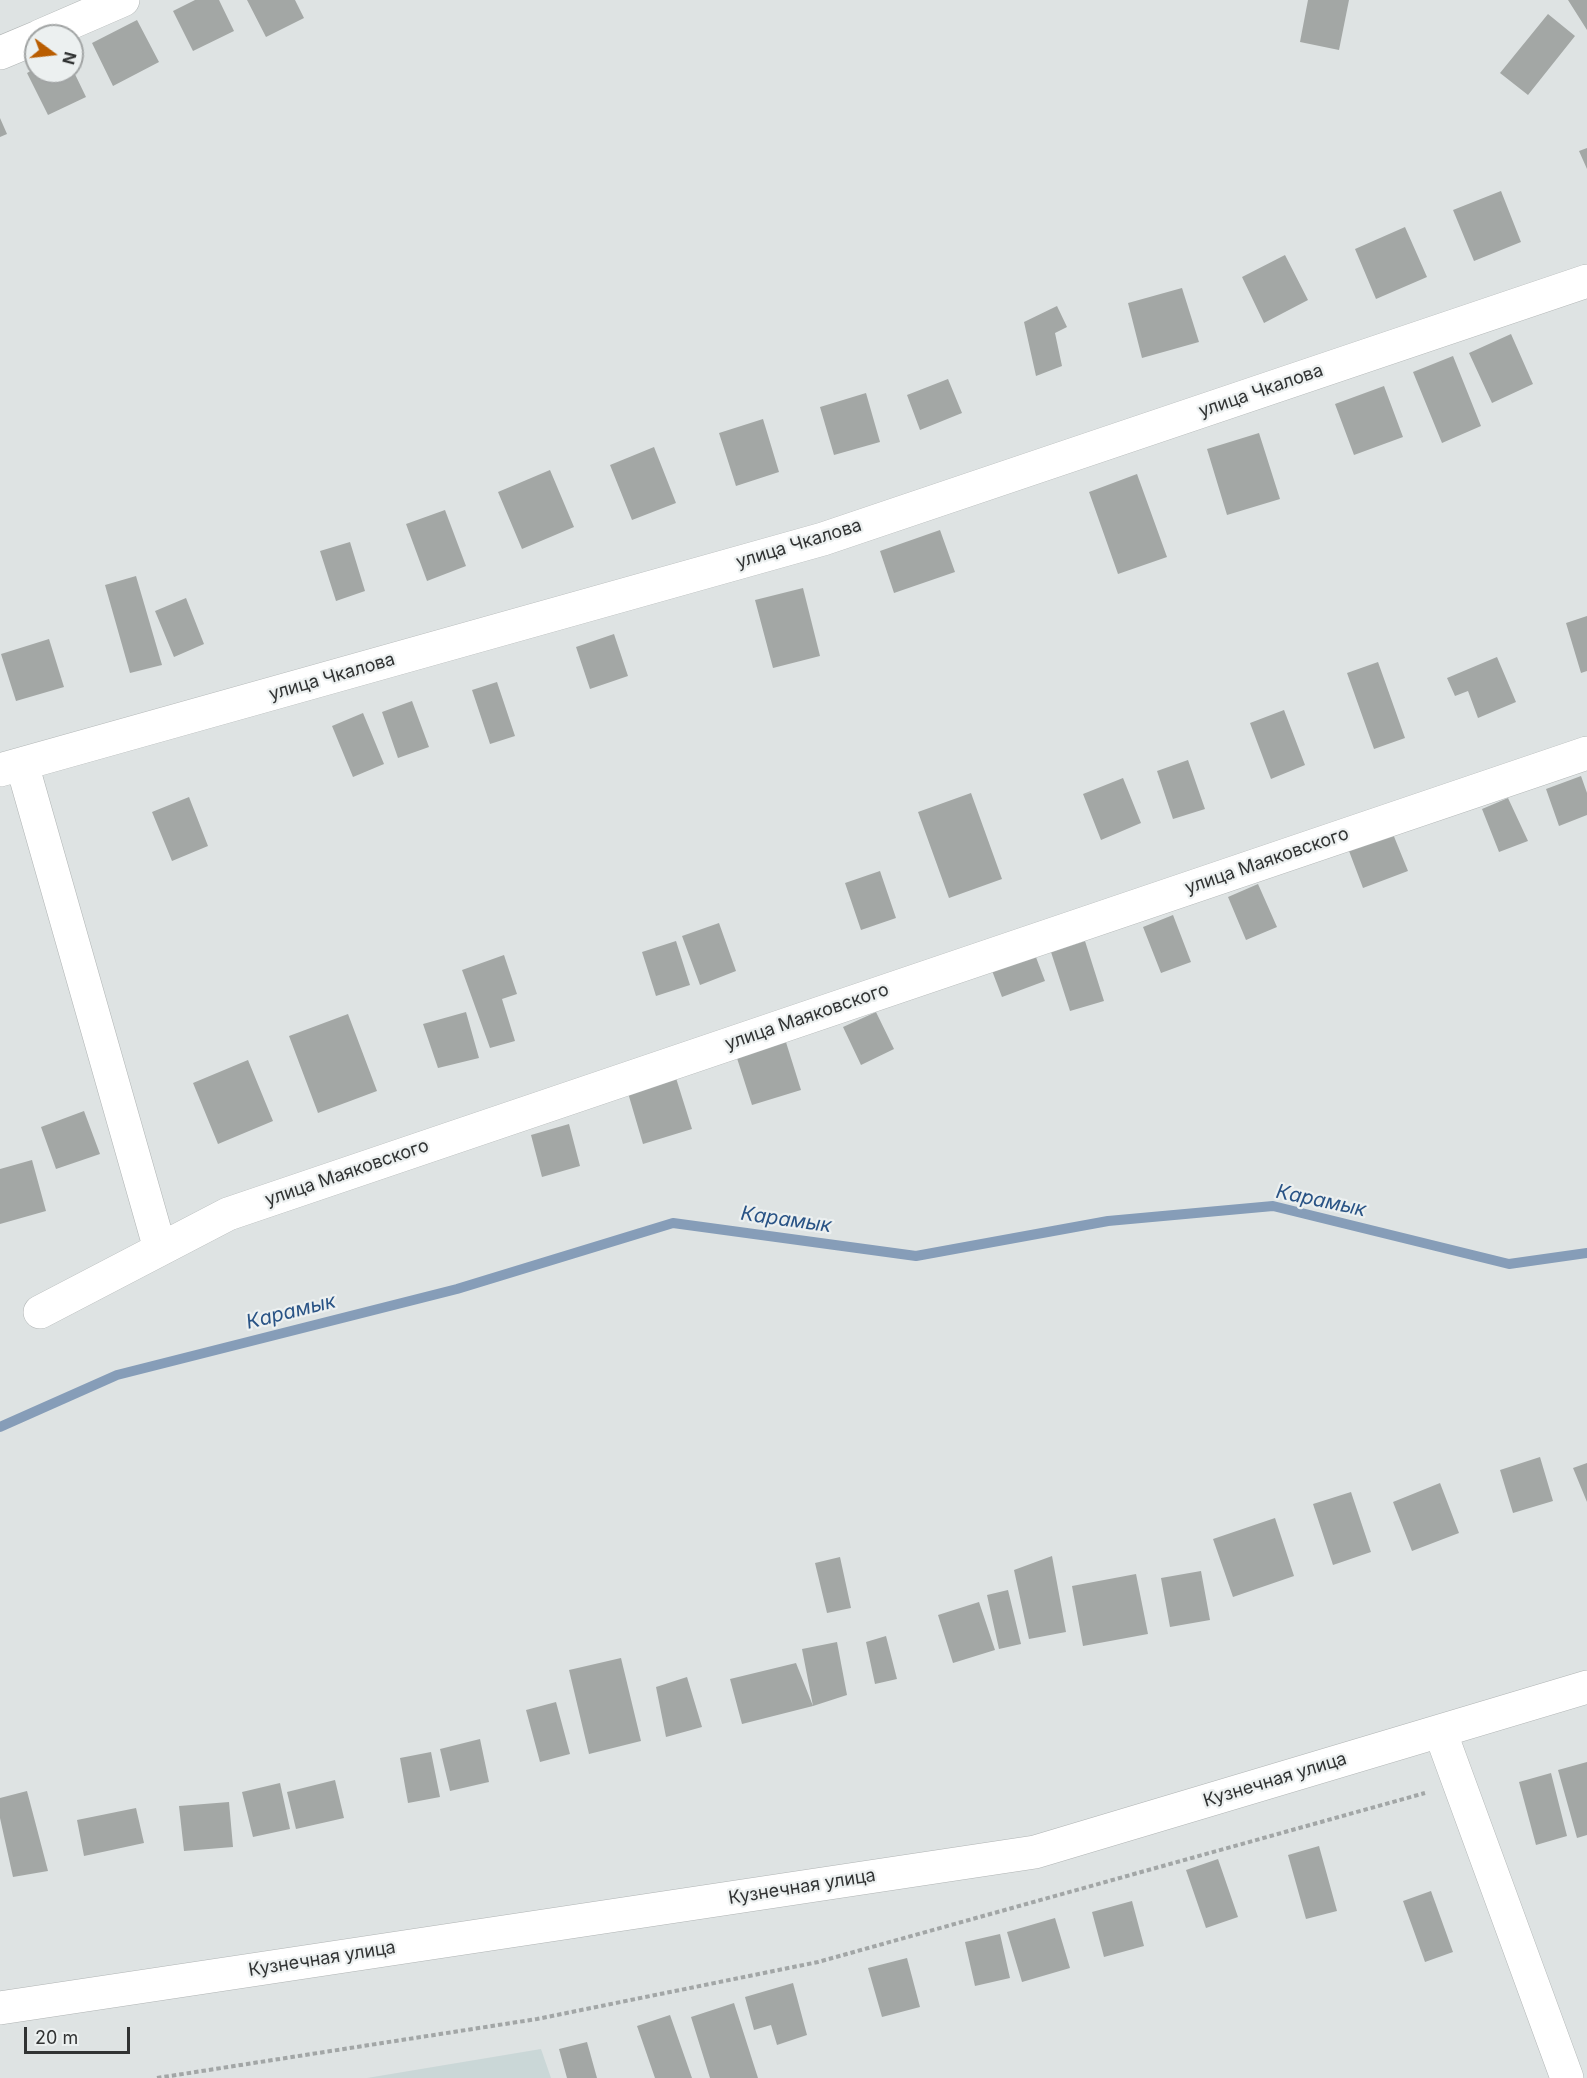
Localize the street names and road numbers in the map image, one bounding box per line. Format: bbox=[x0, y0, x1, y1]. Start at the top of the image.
street label: улица Чкалова bbox=[1196, 360, 1326, 422]
street label: улица Чкалова bbox=[734, 515, 864, 573]
street label: улица Чкалова bbox=[266, 649, 398, 705]
street label: улица Маяковского bbox=[1182, 823, 1352, 899]
street label: улица Маяковского bbox=[722, 979, 892, 1055]
street label: улица Маяковского bbox=[262, 1135, 432, 1211]
street label: Кузнечная улица bbox=[1201, 1748, 1349, 1812]
street label: Кузнечная улица bbox=[727, 1865, 877, 1909]
street label: Кузнечная улица bbox=[247, 1937, 397, 1981]

